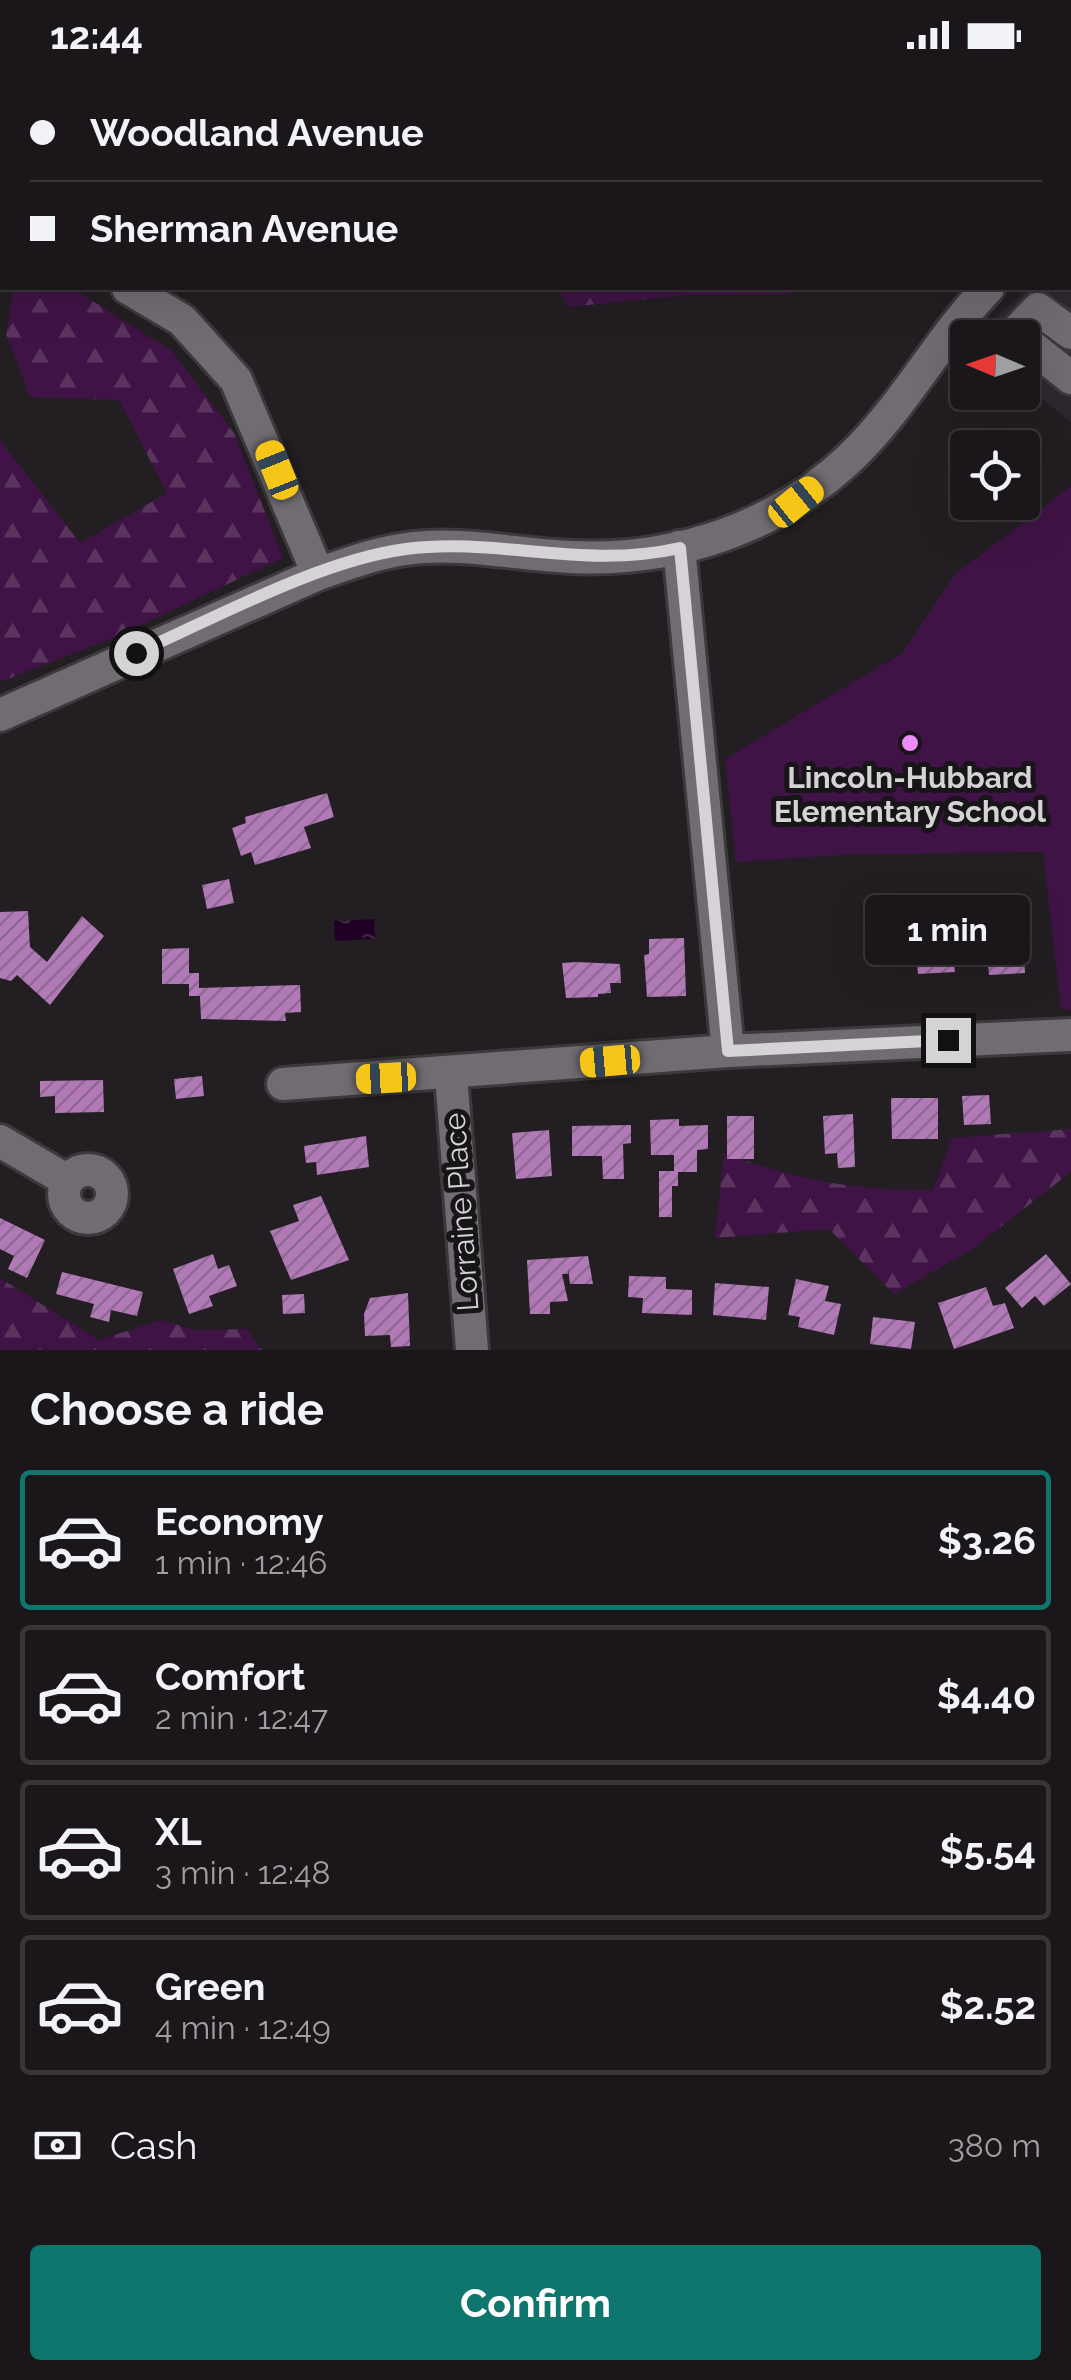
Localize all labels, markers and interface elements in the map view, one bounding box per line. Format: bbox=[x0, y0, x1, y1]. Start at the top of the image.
text: 12:44 bbox=[50, 13, 143, 58]
text: Woodland Avenue bbox=[90, 110, 424, 155]
text: Sherman Avenue bbox=[90, 206, 398, 251]
north arrow bbox=[950, 320, 1040, 410]
map controls bbox=[950, 320, 1040, 520]
button: locate bbox=[950, 430, 1040, 520]
car bbox=[252, 437, 302, 503]
car bbox=[763, 471, 829, 533]
route start bbox=[114, 631, 159, 676]
marker: Lincoln-Hubbard Elementary School bbox=[899, 732, 921, 754]
place label: Lincoln-Hubbard Elementary School bbox=[774, 760, 1047, 829]
callout: 1 min bbox=[866, 895, 1030, 965]
text: 1 min bbox=[907, 911, 988, 948]
route end bbox=[926, 1018, 971, 1063]
car bbox=[579, 1043, 641, 1079]
car bbox=[355, 1061, 417, 1095]
street label: Lorraine Place bbox=[437, 1112, 485, 1312]
text: Choose a ride bbox=[30, 1383, 324, 1436]
icon: car bbox=[35, 1495, 125, 1585]
text: Economy bbox=[155, 1499, 324, 1544]
text: $3.26 bbox=[938, 1518, 1036, 1563]
text: 1 min · 12:46 bbox=[155, 1544, 327, 1581]
icon: car bbox=[35, 1650, 125, 1740]
text: Comfort bbox=[155, 1654, 305, 1699]
text: $4.40 bbox=[937, 1673, 1036, 1718]
text: 2 min · 12:47 bbox=[155, 1699, 328, 1736]
icon: car bbox=[35, 1805, 125, 1895]
text: XL bbox=[155, 1809, 202, 1854]
text: $5.54 bbox=[940, 1828, 1036, 1873]
text: 3 min · 12:48 bbox=[155, 1854, 331, 1891]
icon: car bbox=[35, 1960, 125, 2050]
text: Green bbox=[155, 1964, 265, 2009]
text: $2.52 bbox=[939, 1983, 1036, 2028]
text: 4 min · 12:49 bbox=[155, 2009, 331, 2046]
icon: cash bbox=[30, 2118, 85, 2173]
text: Cash bbox=[110, 2123, 197, 2168]
text: 380 m bbox=[948, 2127, 1041, 2164]
button: Confirm bbox=[30, 2245, 1041, 2360]

